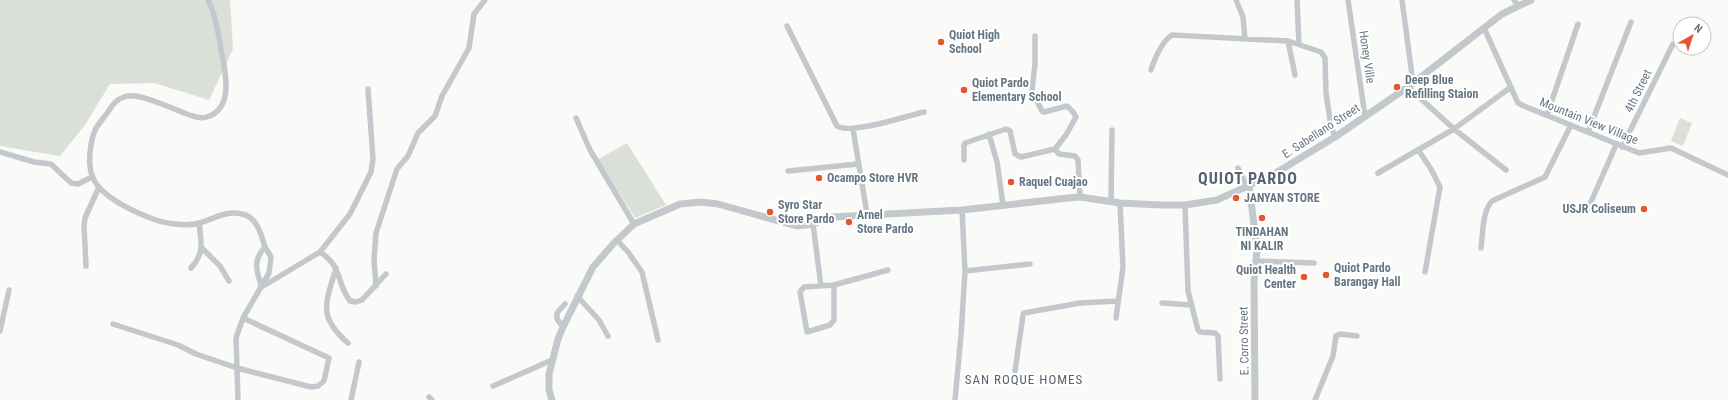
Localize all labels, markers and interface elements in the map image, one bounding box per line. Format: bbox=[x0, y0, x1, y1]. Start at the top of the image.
north arrow bbox=[1672, 16, 1712, 56]
text: N bbox=[1691, 21, 1705, 36]
place label: Quiot High School bbox=[949, 28, 1000, 56]
street label: Honey Ville bbox=[1356, 30, 1378, 85]
marker: Quiot High School bbox=[936, 37, 946, 47]
street label: 4th Street bbox=[1622, 67, 1655, 115]
place label: Deep Blue Refilling Staion bbox=[1405, 73, 1479, 101]
place label: Quiot Pardo Elementary School bbox=[972, 76, 1062, 104]
marker: Deep Blue Refilling Staion bbox=[1392, 82, 1402, 92]
marker: Quiot Pardo Elementary School bbox=[959, 85, 969, 95]
street label: Mountain View Village bbox=[1538, 95, 1641, 147]
street label: E. Sabellano Street bbox=[1280, 101, 1363, 161]
district label: QUIOT PARDO bbox=[1198, 169, 1298, 188]
place label: Ocampo Store HVR bbox=[827, 171, 919, 185]
marker: Ocampo Store HVR bbox=[814, 173, 824, 183]
place label: Raquel Cuajao bbox=[1019, 175, 1088, 189]
marker: Raquel Cuajao bbox=[1006, 177, 1016, 187]
place label: JANYAN STORE bbox=[1244, 191, 1320, 205]
marker: JANYAN STORE bbox=[1231, 193, 1241, 203]
place label: Syro Star Store Pardo bbox=[778, 198, 835, 226]
place label: USJR Coliseum bbox=[1563, 202, 1636, 216]
marker: USJR Coliseum bbox=[1639, 204, 1649, 214]
marker: Syro Star Store Pardo bbox=[765, 207, 775, 217]
place label: Arnel Store Pardo bbox=[857, 208, 914, 236]
marker: TINDAHAN NI KALIR bbox=[1257, 213, 1267, 223]
marker: Arnel Store Pardo bbox=[844, 217, 854, 227]
place label: TINDAHAN NI KALIR bbox=[1236, 225, 1288, 253]
place label: Quiot Pardo Barangay Hall bbox=[1334, 261, 1401, 289]
place label: Quiot Health Center bbox=[1236, 263, 1296, 291]
marker: Quiot Pardo Barangay Hall bbox=[1321, 270, 1331, 280]
marker: Quiot Health Center bbox=[1299, 272, 1309, 282]
street label: E. Corro Street bbox=[1236, 306, 1252, 376]
district label: SAN ROQUE HOMES bbox=[965, 372, 1083, 387]

